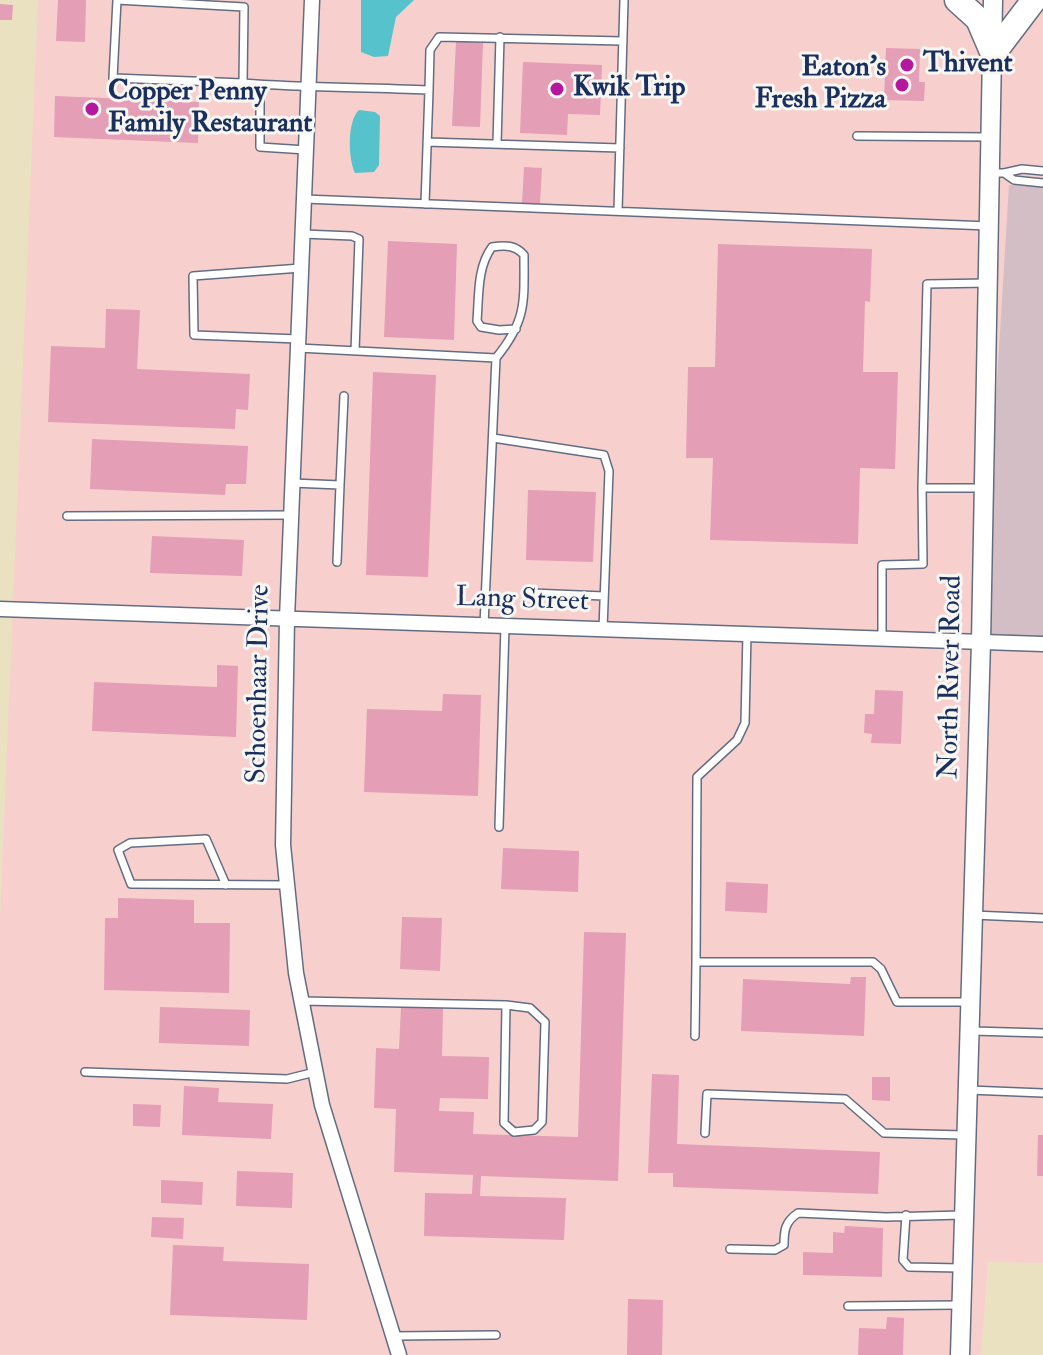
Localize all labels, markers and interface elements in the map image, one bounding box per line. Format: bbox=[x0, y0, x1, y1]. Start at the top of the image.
place label: Thivent bbox=[923, 48, 1013, 82]
place label: Eaton's Fresh Pizza bbox=[755, 52, 886, 118]
marker: Thivent bbox=[898, 56, 916, 74]
place label: Kwik Trip bbox=[573, 72, 685, 106]
place label: Copper Penny Family Restaurant bbox=[108, 76, 312, 142]
marker: Eaton's Fresh Pizza bbox=[893, 76, 911, 94]
marker: Kwik Trip bbox=[548, 80, 566, 98]
marker: Copper Penny Family Restaurant bbox=[83, 100, 101, 118]
street label: North River Road bbox=[933, 575, 971, 779]
street label: Lang Street bbox=[455, 582, 589, 620]
street label: Schoenhaar Drive bbox=[241, 584, 279, 784]

